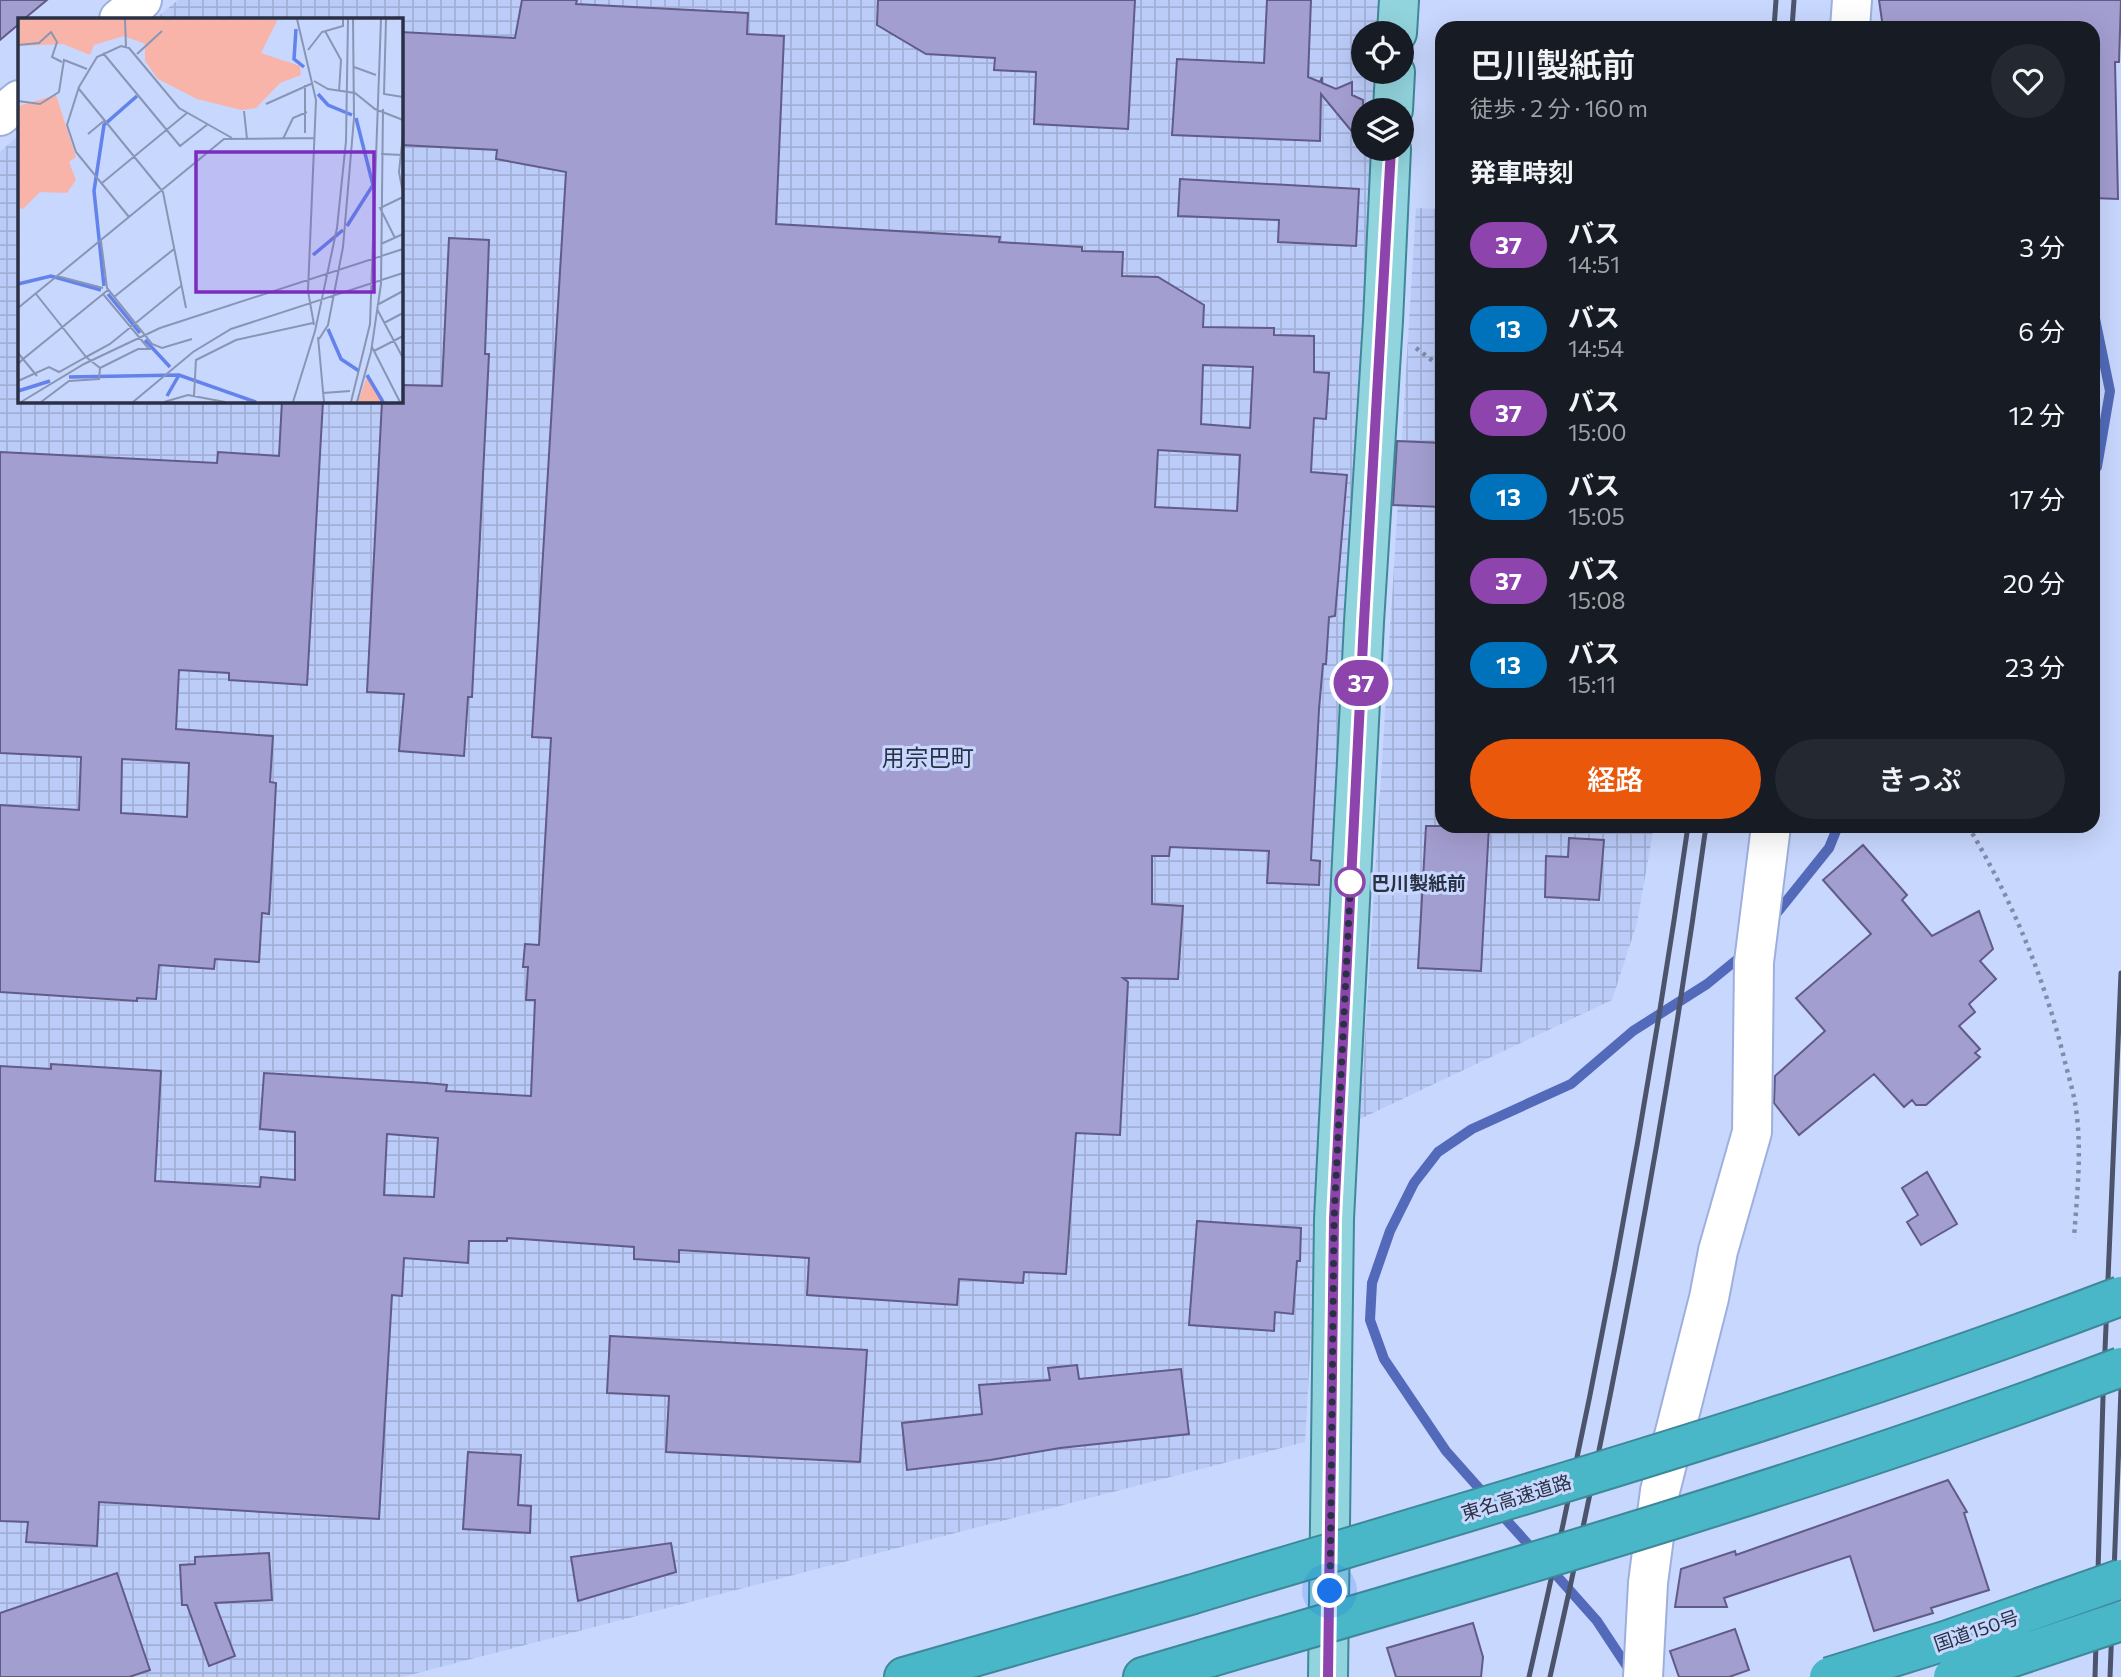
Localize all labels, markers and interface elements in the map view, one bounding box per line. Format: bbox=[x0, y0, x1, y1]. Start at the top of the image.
inset map bbox=[18, 18, 402, 402]
map controls bbox=[1351, 21, 1414, 161]
button: locate bbox=[1351, 21, 1414, 84]
text: 巴川製紙前 bbox=[1470, 43, 1635, 84]
button: heart bbox=[1991, 44, 2065, 118]
text: 徒歩 · 2 分 · 160 m bbox=[1470, 94, 1648, 122]
button: layers bbox=[1351, 98, 1414, 161]
text: 発車時刻 bbox=[1470, 156, 1574, 187]
text: バス bbox=[1568, 217, 1620, 248]
text: 37 bbox=[1495, 230, 1522, 259]
text: 3 分 bbox=[2019, 231, 2065, 262]
text: 14:51 bbox=[1568, 250, 1620, 278]
text: バス bbox=[1568, 301, 1620, 332]
text: 13 bbox=[1496, 314, 1521, 343]
text: 6 分 bbox=[2018, 315, 2065, 346]
text: 14:54 bbox=[1568, 334, 1624, 362]
text: バス bbox=[1568, 385, 1620, 416]
text: 37 bbox=[1495, 398, 1522, 427]
text: 12 分 bbox=[2008, 399, 2065, 430]
text: 15:00 bbox=[1568, 418, 1627, 446]
text: バス bbox=[1568, 469, 1620, 500]
text: 13 bbox=[1496, 482, 1521, 511]
text: 17 分 bbox=[2009, 483, 2065, 514]
text: 15:05 bbox=[1568, 502, 1625, 530]
text: バス bbox=[1568, 553, 1620, 584]
text: 37 bbox=[1495, 566, 1522, 595]
text: 20 分 bbox=[2003, 567, 2065, 598]
text: 15:08 bbox=[1568, 586, 1625, 614]
text: バス bbox=[1568, 637, 1620, 668]
text: 13 bbox=[1496, 650, 1521, 679]
text: 23 分 bbox=[2005, 651, 2065, 682]
line badge: 37 bbox=[1330, 660, 1392, 706]
text: 37 bbox=[1348, 668, 1374, 697]
text: 15:11 bbox=[1568, 670, 1616, 698]
button: 経路 bbox=[1470, 739, 1761, 819]
button: きっぷ bbox=[1775, 739, 2065, 819]
district label: 用宗巴町 bbox=[882, 743, 974, 771]
marker: 巴川製紙前 bbox=[1335, 867, 1365, 897]
place label: 巴川製紙前 bbox=[1371, 871, 1466, 894]
street label: 東名高速道路 bbox=[1458, 1469, 1574, 1525]
your location bbox=[1312, 1573, 1347, 1608]
street label: 国道150号 bbox=[1930, 1605, 2022, 1655]

